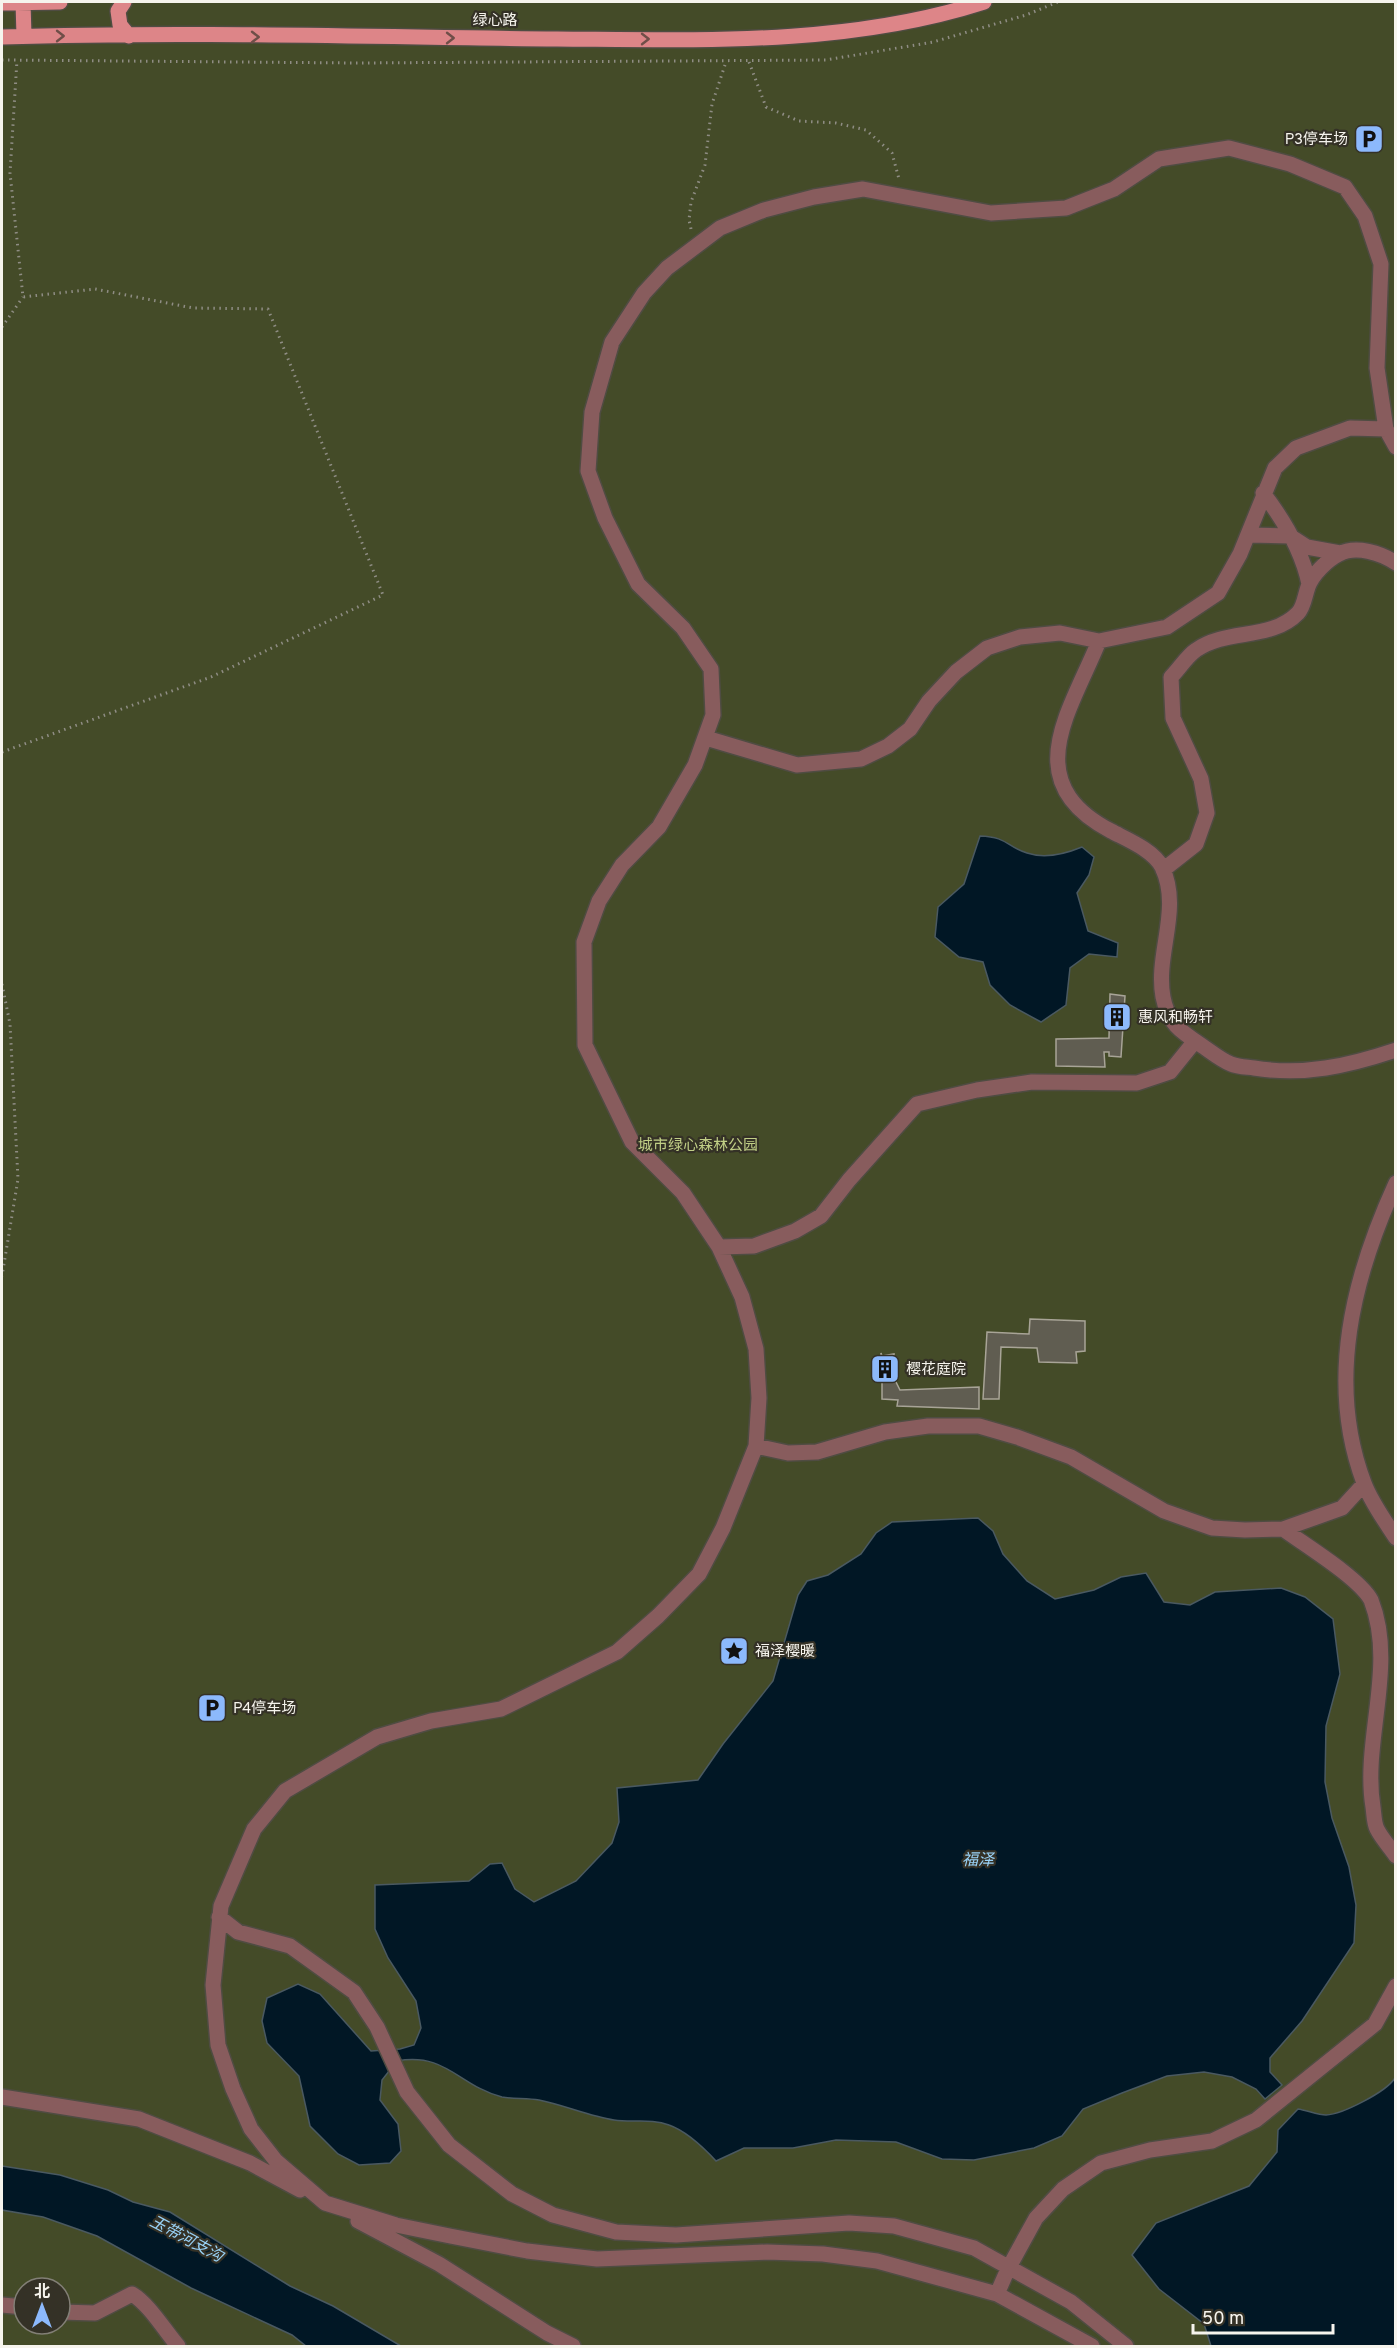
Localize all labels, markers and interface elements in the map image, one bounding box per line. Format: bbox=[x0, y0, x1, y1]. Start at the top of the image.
street label: 绿心路 bbox=[472, 12, 518, 31]
one-way arrow bbox=[55, 30, 64, 42]
one-way arrow bbox=[250, 30, 259, 43]
one-way arrow bbox=[445, 32, 454, 44]
one-way arrow bbox=[640, 33, 649, 45]
parking icon: P3停车场 bbox=[1353, 123, 1385, 155]
place label: P3停车场 bbox=[1285, 131, 1348, 150]
building icon: 惠风和畅轩 bbox=[1101, 1001, 1133, 1033]
place label: 惠风和畅轩 bbox=[1138, 1009, 1213, 1028]
park label: 城市绿心森林公园 bbox=[638, 1137, 758, 1156]
building icon: 樱花庭院 bbox=[869, 1353, 901, 1385]
place label: 樱花庭院 bbox=[906, 1361, 966, 1380]
place icon: 福泽樱暖 bbox=[718, 1635, 750, 1667]
place label: 福泽樱暖 bbox=[755, 1643, 815, 1662]
parking icon: P4停车场 bbox=[196, 1692, 228, 1724]
place label: P4停车场 bbox=[233, 1700, 296, 1719]
water label: 福泽 bbox=[962, 1851, 996, 1871]
water label: 玉带河支沟 bbox=[146, 2212, 228, 2268]
north arrow bbox=[12, 2276, 72, 2336]
text: 北 bbox=[34, 2283, 50, 2303]
scale bar bbox=[1193, 2297, 1332, 2335]
text: 50 m bbox=[1202, 2308, 1244, 2331]

